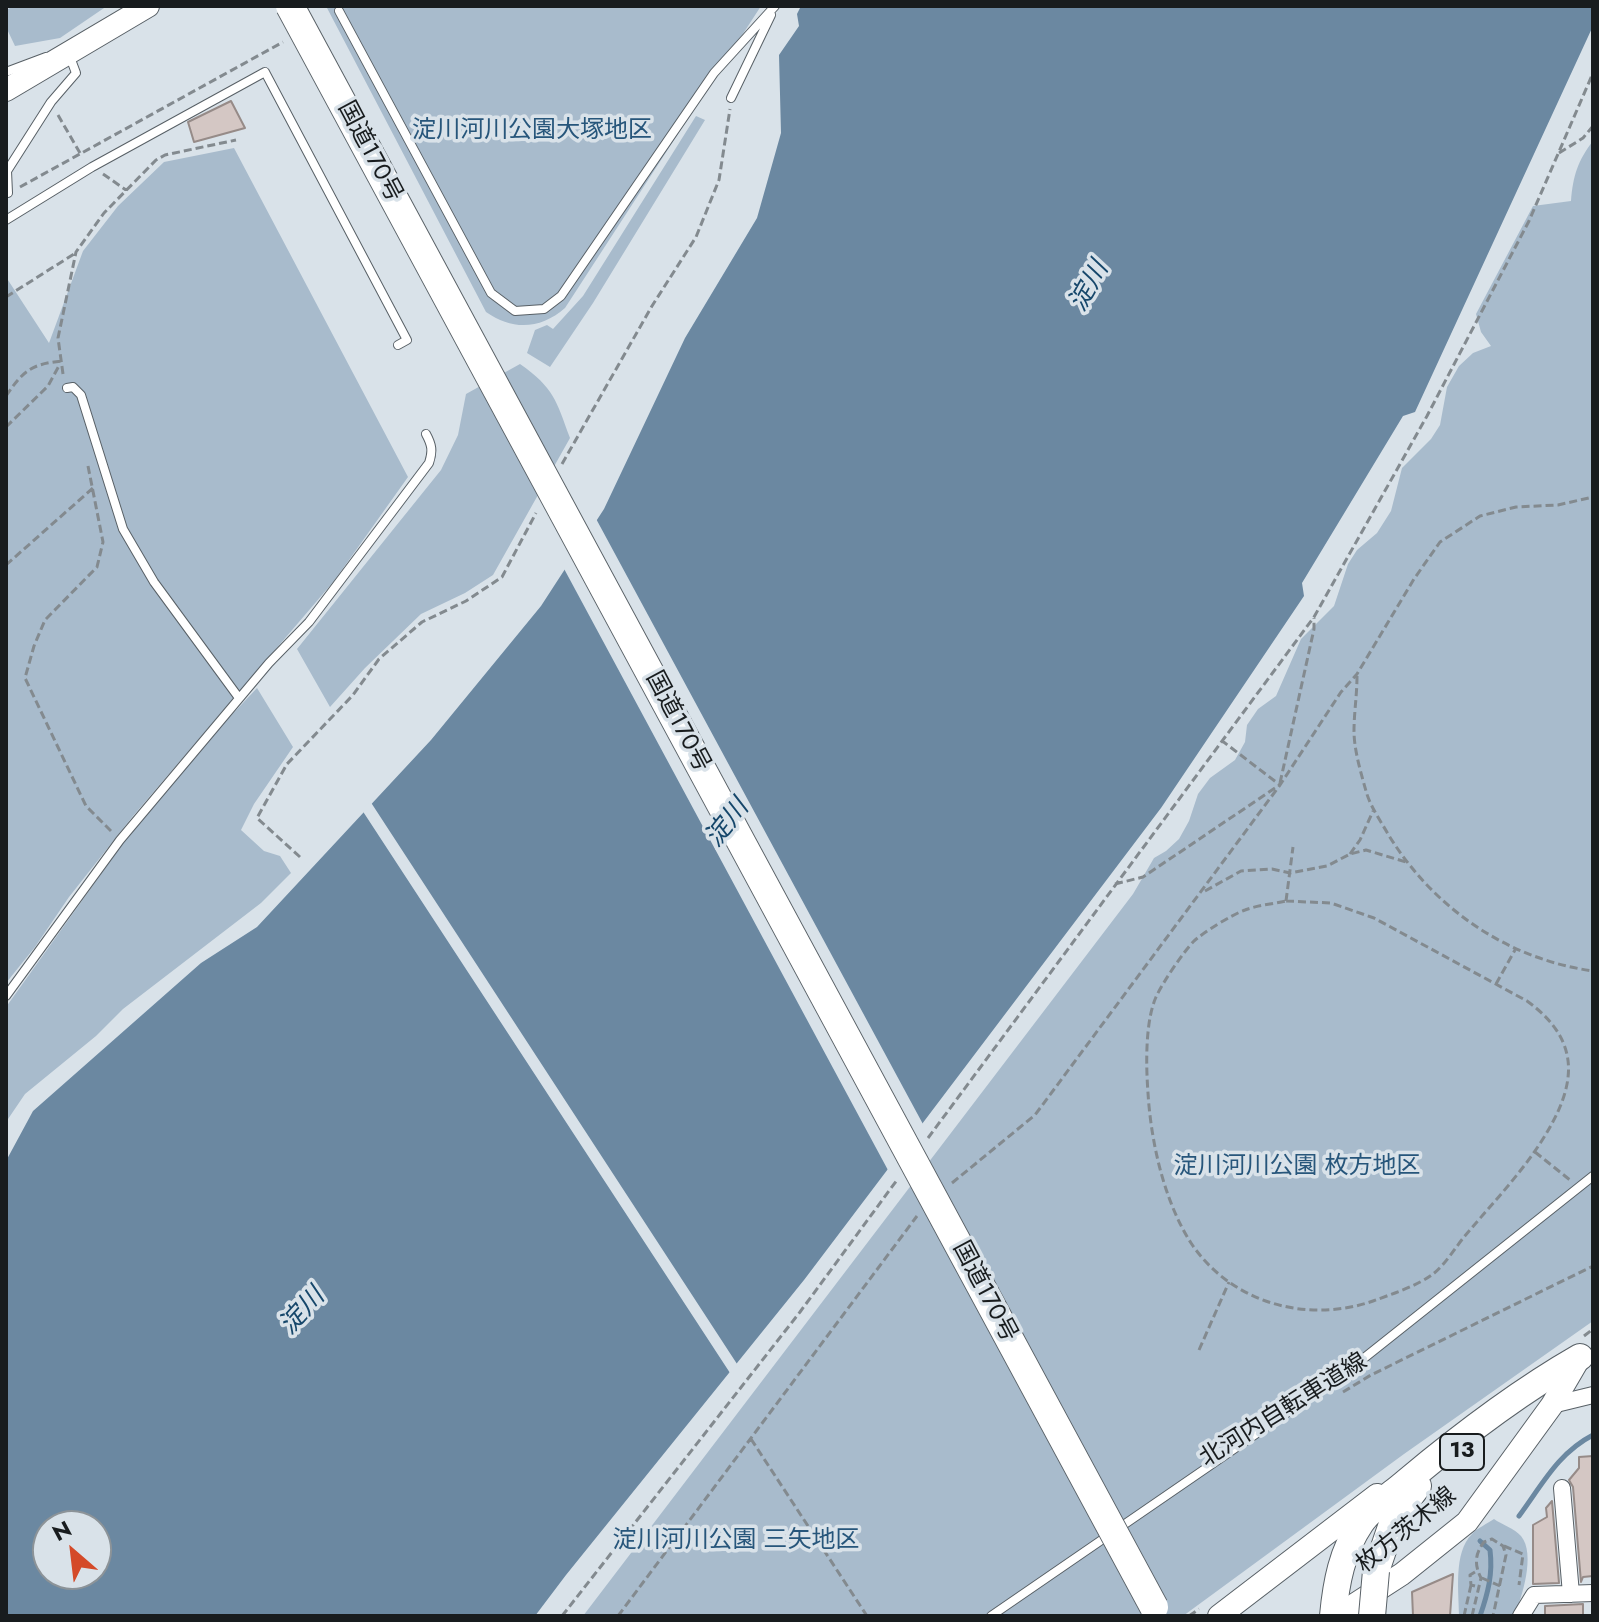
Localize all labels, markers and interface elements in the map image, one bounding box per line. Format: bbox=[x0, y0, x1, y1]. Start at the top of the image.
street label: 国道170号 bbox=[331, 97, 407, 207]
park label: 淀川河川公園大塚地区 bbox=[412, 117, 652, 145]
water label: 淀川 bbox=[1064, 257, 1116, 317]
street label: 国道170号 bbox=[639, 667, 715, 777]
water label: 淀川 bbox=[700, 794, 756, 854]
park label: 淀川河川公園 枚方地区 bbox=[1173, 1153, 1421, 1181]
street label: 国道170号 bbox=[946, 1237, 1022, 1347]
water label: 淀川 bbox=[274, 1282, 332, 1342]
street label: 北河内自転車道線 bbox=[1195, 1348, 1373, 1474]
road number: 13 bbox=[1440, 1434, 1484, 1470]
street label: 枚方茨木線 bbox=[1351, 1482, 1463, 1580]
north arrow bbox=[32, 1510, 112, 1590]
text: N bbox=[46, 1512, 77, 1549]
park label: 淀川河川公園 三矢地区 bbox=[612, 1527, 860, 1555]

